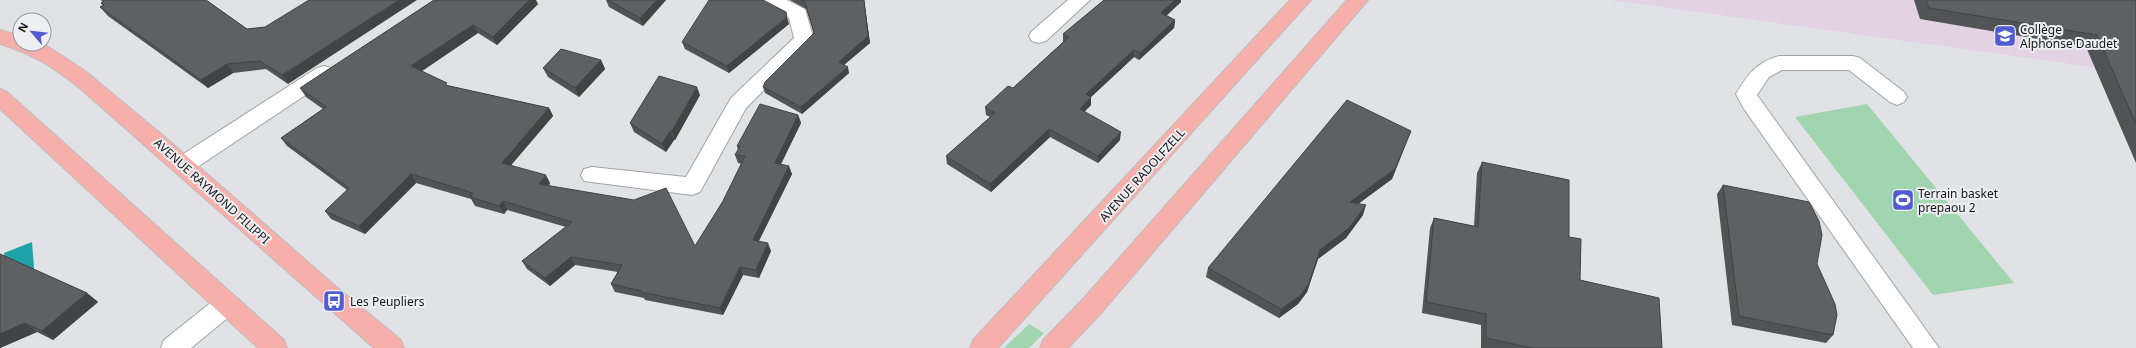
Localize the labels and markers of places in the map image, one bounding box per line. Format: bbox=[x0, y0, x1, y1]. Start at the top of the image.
place label: Collège Alphonse Daudet bbox=[2020, 21, 2118, 52]
school or university icon: Collège Alphonse Daudet bbox=[1992, 23, 2018, 49]
place label: Terrain basket prepaou 2 bbox=[1918, 185, 1999, 216]
sports icon: Terrain basket prepaou 2 bbox=[1890, 187, 1916, 213]
bus stop icon: Les Peupliers bbox=[321, 288, 347, 314]
place label: Les Peupliers bbox=[350, 293, 425, 310]

